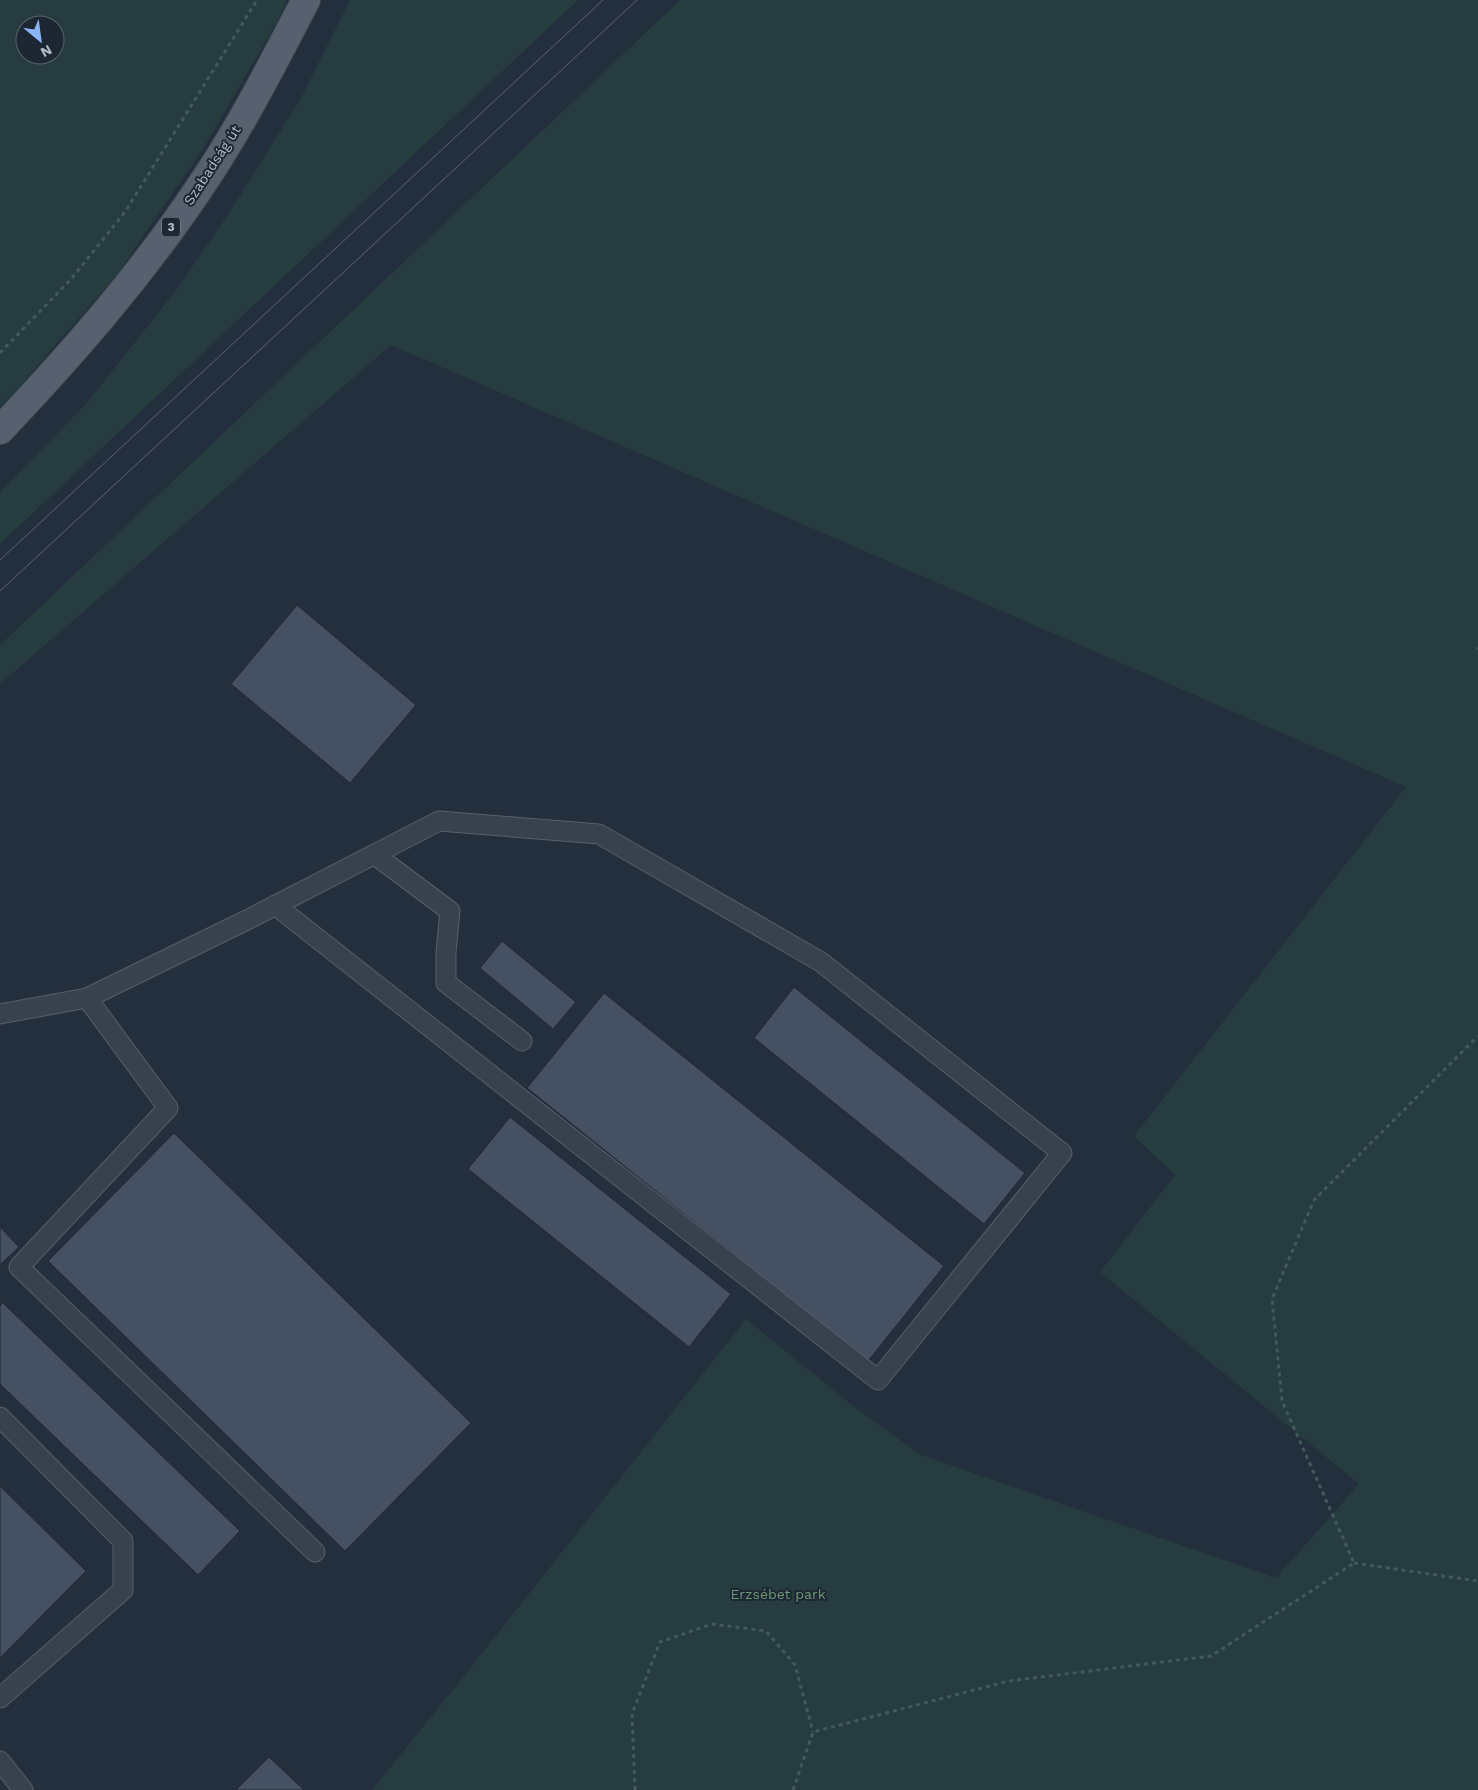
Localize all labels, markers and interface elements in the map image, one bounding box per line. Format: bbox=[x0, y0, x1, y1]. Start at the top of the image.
north arrow bbox=[15, 15, 65, 65]
text: N bbox=[38, 42, 55, 61]
street label: Szabadság út bbox=[180, 122, 244, 208]
road number: 3 bbox=[162, 218, 180, 236]
park label: Erzsébet park bbox=[730, 1586, 826, 1602]

